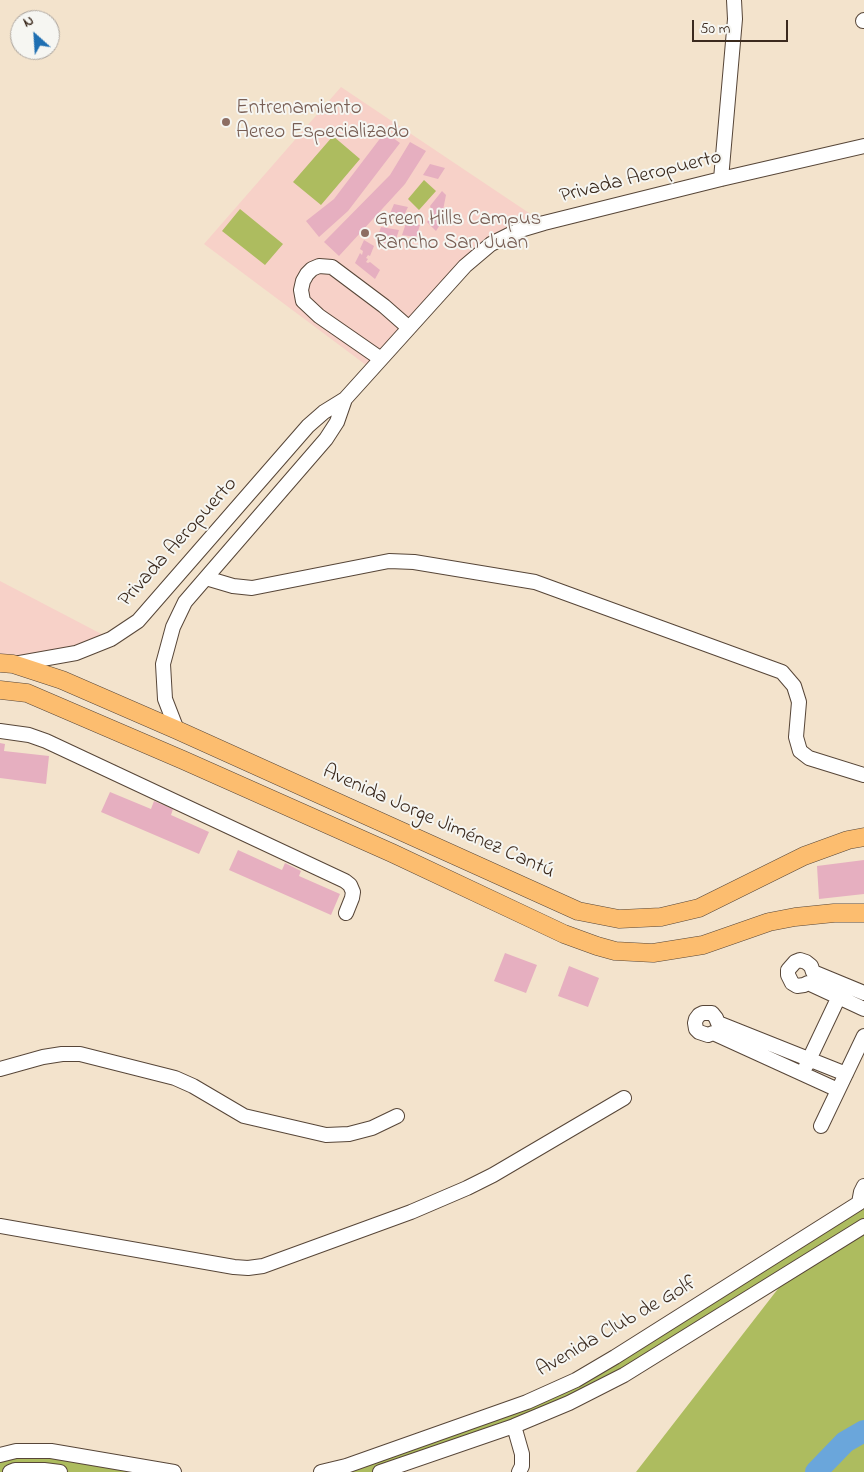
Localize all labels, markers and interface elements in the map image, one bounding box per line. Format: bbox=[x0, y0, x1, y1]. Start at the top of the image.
north arrow bbox=[10, 10, 60, 60]
text: N bbox=[20, 10, 37, 33]
scale bar bbox=[694, 10, 790, 42]
text: 50 m bbox=[700, 18, 730, 40]
place label: Entrenamiento Aereo Especializado bbox=[236, 97, 409, 147]
marker: Entrenamiento Aereo Especializado bbox=[220, 116, 232, 128]
street label: Privada Aeropuerto bbox=[557, 146, 725, 210]
place label: Green Hills Campus Rancho San Juan bbox=[375, 208, 541, 258]
marker: Green Hills Campus Rancho San Juan bbox=[359, 227, 371, 239]
street label: Privada Aeropuerto bbox=[114, 473, 244, 613]
street label: Avenida Jorge Jiménez Cantú bbox=[318, 760, 558, 886]
street label: Avenida Club de Golf bbox=[533, 1272, 701, 1384]

